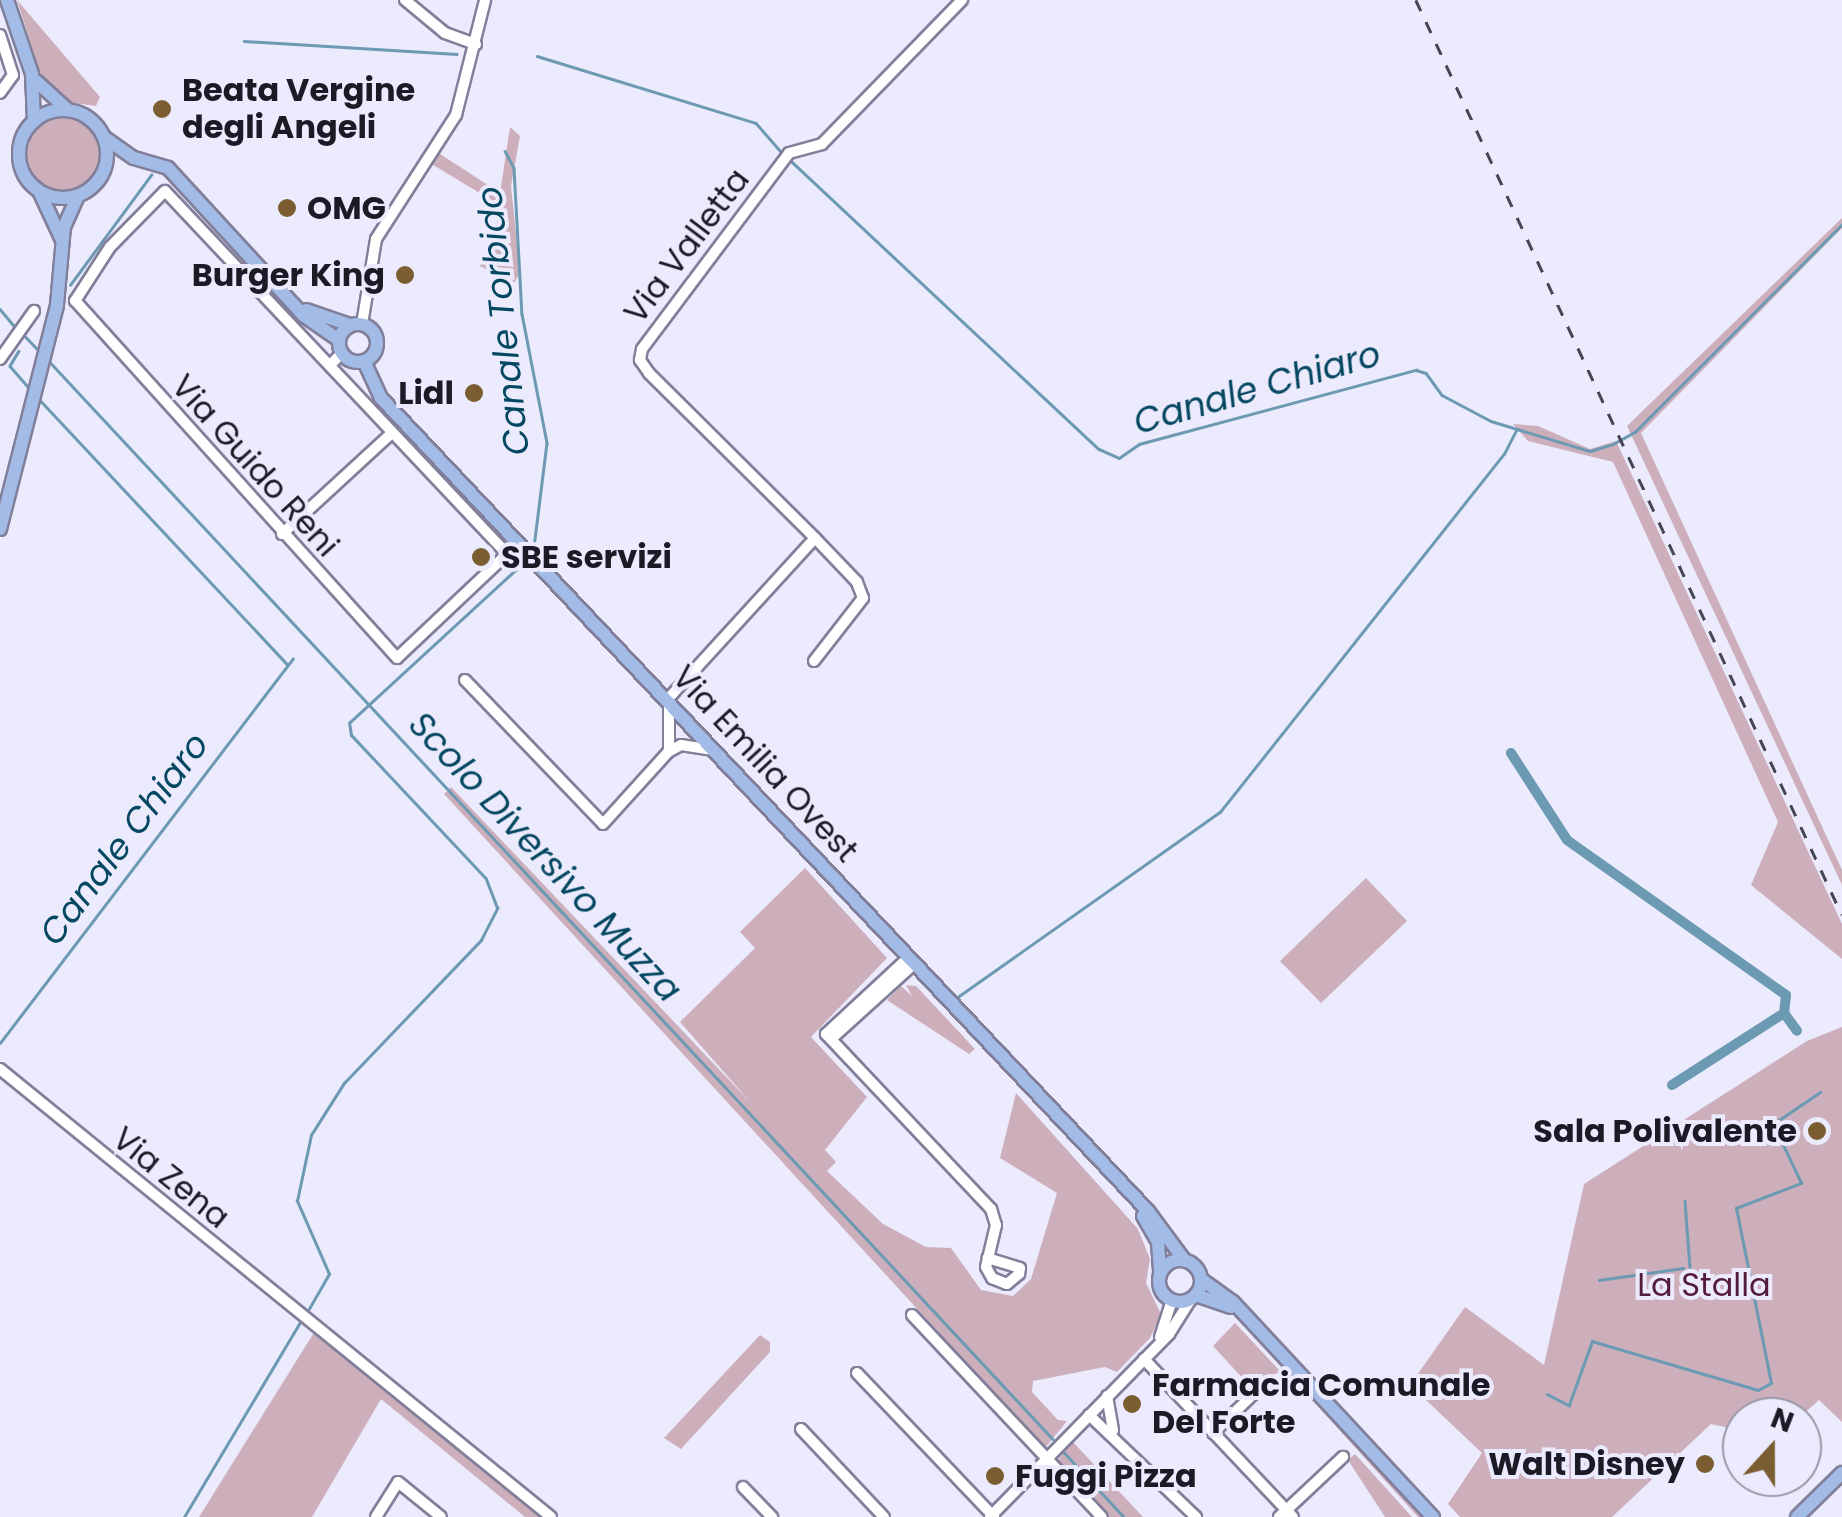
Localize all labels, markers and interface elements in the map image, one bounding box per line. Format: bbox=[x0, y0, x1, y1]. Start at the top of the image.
place label: Beata Vergine degli Angeli bbox=[182, 72, 415, 147]
marker: Beata Vergine degli Angeli bbox=[151, 98, 173, 120]
street label: Via Valletta bbox=[616, 161, 758, 331]
water label: Canale Torbido bbox=[468, 184, 538, 458]
place label: OMG bbox=[307, 189, 386, 227]
marker: OMG bbox=[276, 197, 298, 219]
place label: Burger King bbox=[192, 256, 385, 294]
marker: Burger King bbox=[394, 264, 416, 286]
water label: Canale Chiaro bbox=[1129, 333, 1385, 443]
street label: Via Guido Reni bbox=[163, 367, 347, 565]
place label: Lidl bbox=[398, 374, 454, 412]
marker: Lidl bbox=[463, 382, 485, 404]
place label: SBE servizi bbox=[501, 538, 672, 576]
marker: SBE servizi bbox=[470, 546, 492, 568]
street label: Via Emilia Ovest bbox=[664, 658, 866, 870]
water label: Scolo Diversivo Muzza bbox=[400, 704, 690, 1010]
water label: Canale Chiaro bbox=[31, 725, 217, 953]
place label: Sala Polivalente bbox=[1533, 1112, 1797, 1150]
street label: Via Zena bbox=[105, 1119, 237, 1237]
marker: Sala Polivalente bbox=[1806, 1120, 1828, 1142]
park label: La Stalla bbox=[1637, 1266, 1771, 1304]
place label: Farmacia Comunale Del Forte bbox=[1152, 1367, 1491, 1442]
marker: Farmacia Comunale Del Forte bbox=[1121, 1393, 1143, 1415]
north arrow bbox=[1722, 1397, 1822, 1497]
text: N bbox=[1765, 1398, 1799, 1442]
place label: Walt Disney bbox=[1488, 1445, 1685, 1483]
marker: Walt Disney bbox=[1694, 1453, 1716, 1475]
place label: Fuggi Pizza bbox=[1015, 1457, 1197, 1495]
marker: Fuggi Pizza bbox=[984, 1465, 1006, 1487]

